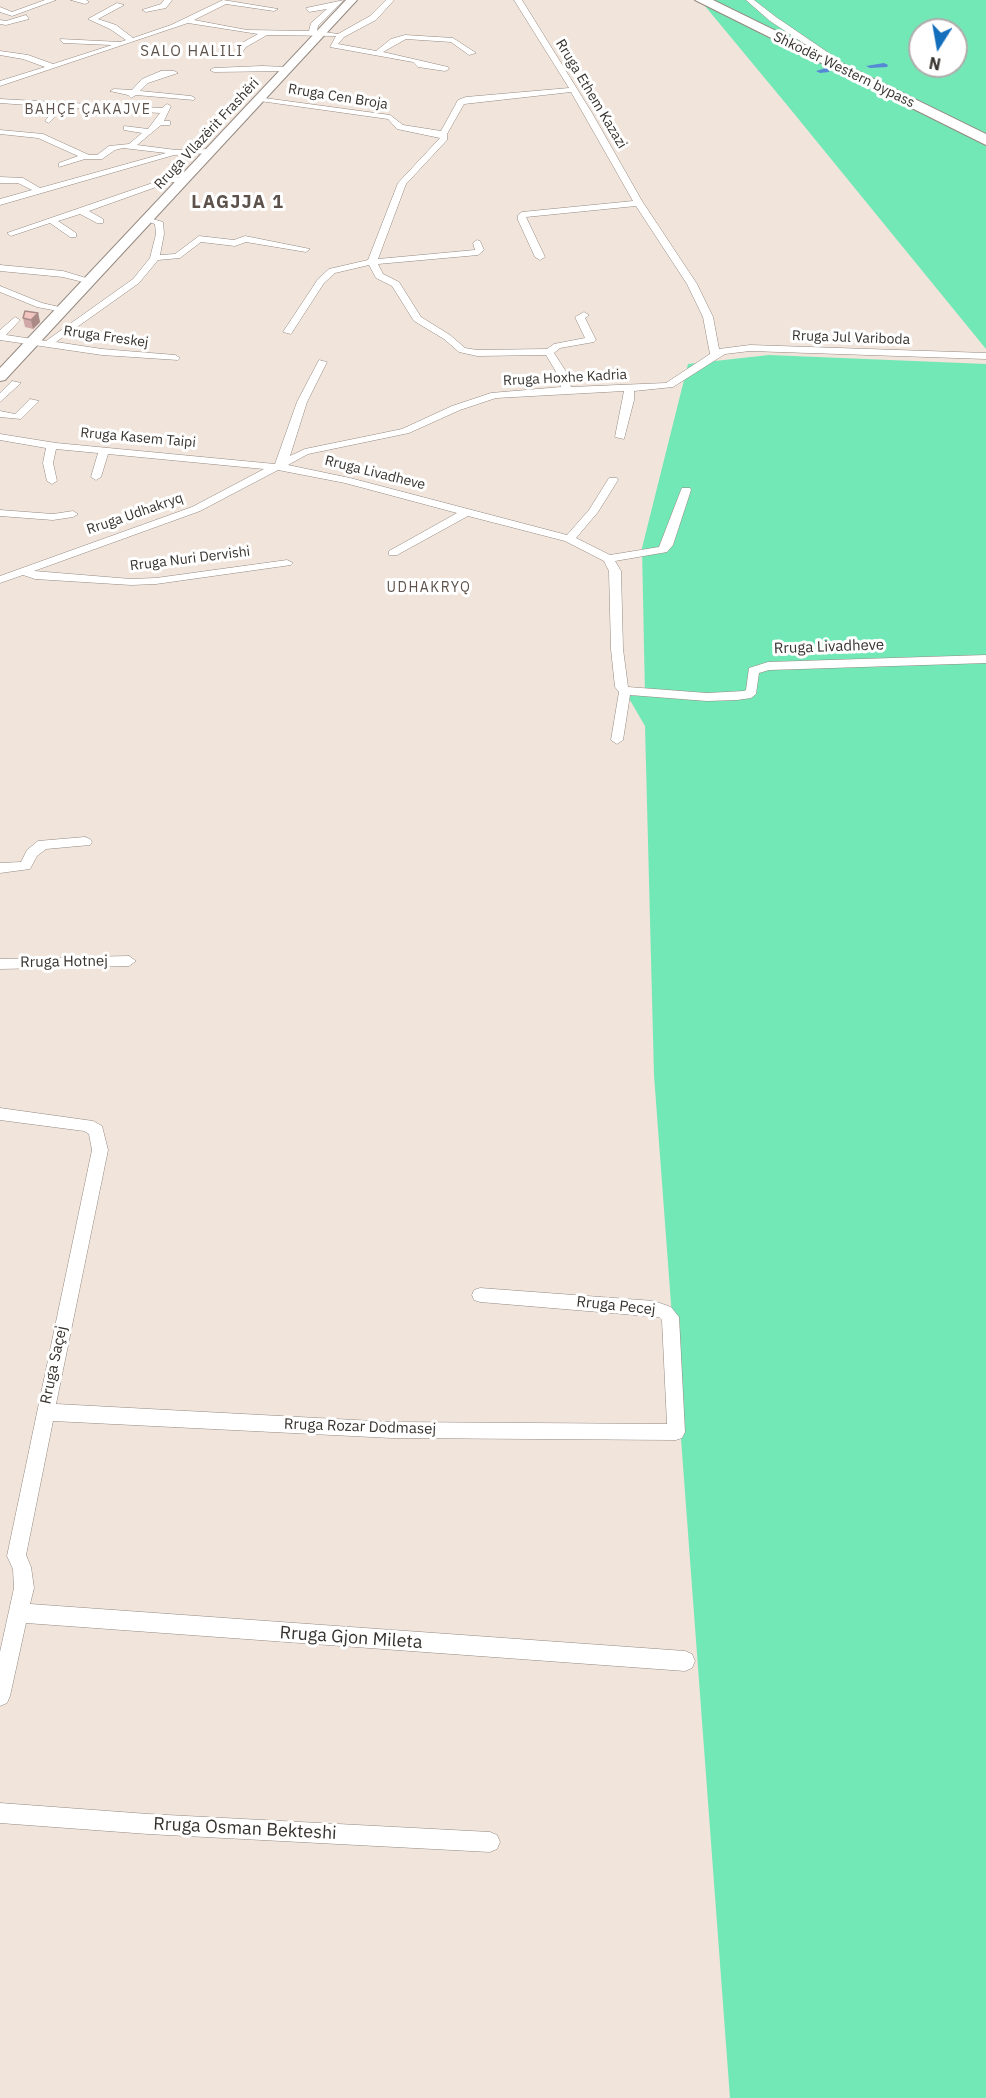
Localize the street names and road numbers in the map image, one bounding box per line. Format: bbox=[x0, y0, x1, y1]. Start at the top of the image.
street label: Shkodër Western bypass bbox=[771, 28, 917, 112]
street label: Rruga Ethem Kazazi bbox=[552, 36, 630, 152]
street label: Rruga Vllazërit Frashëri bbox=[151, 75, 263, 193]
street label: Rruga Cen Broja bbox=[287, 81, 389, 113]
street label: Rruga Freskej bbox=[62, 323, 150, 351]
street label: Rruga Jul Variboda bbox=[792, 328, 910, 348]
street label: Rruga Hoxhe Kadria bbox=[503, 366, 627, 390]
street label: Rruga Kasem Taipi bbox=[80, 425, 196, 451]
street label: Rruga Livadheve bbox=[323, 452, 427, 494]
street label: Rruga Udhakryq bbox=[85, 490, 185, 538]
street label: Rruga Nuri Dervishi bbox=[129, 543, 251, 575]
street label: Rruga Livadheve bbox=[774, 636, 884, 658]
street label: Rruga Hotnej bbox=[20, 952, 108, 972]
street label: Rruga Pecej bbox=[576, 1293, 656, 1319]
street label: Rruga Saçej bbox=[37, 1324, 71, 1406]
street label: Rruga Rozar Dodmasej bbox=[284, 1415, 436, 1439]
street label: Rruga Gjon Mileta bbox=[279, 1622, 423, 1654]
street label: Rruga Osman Bekteshi bbox=[153, 1813, 337, 1845]

